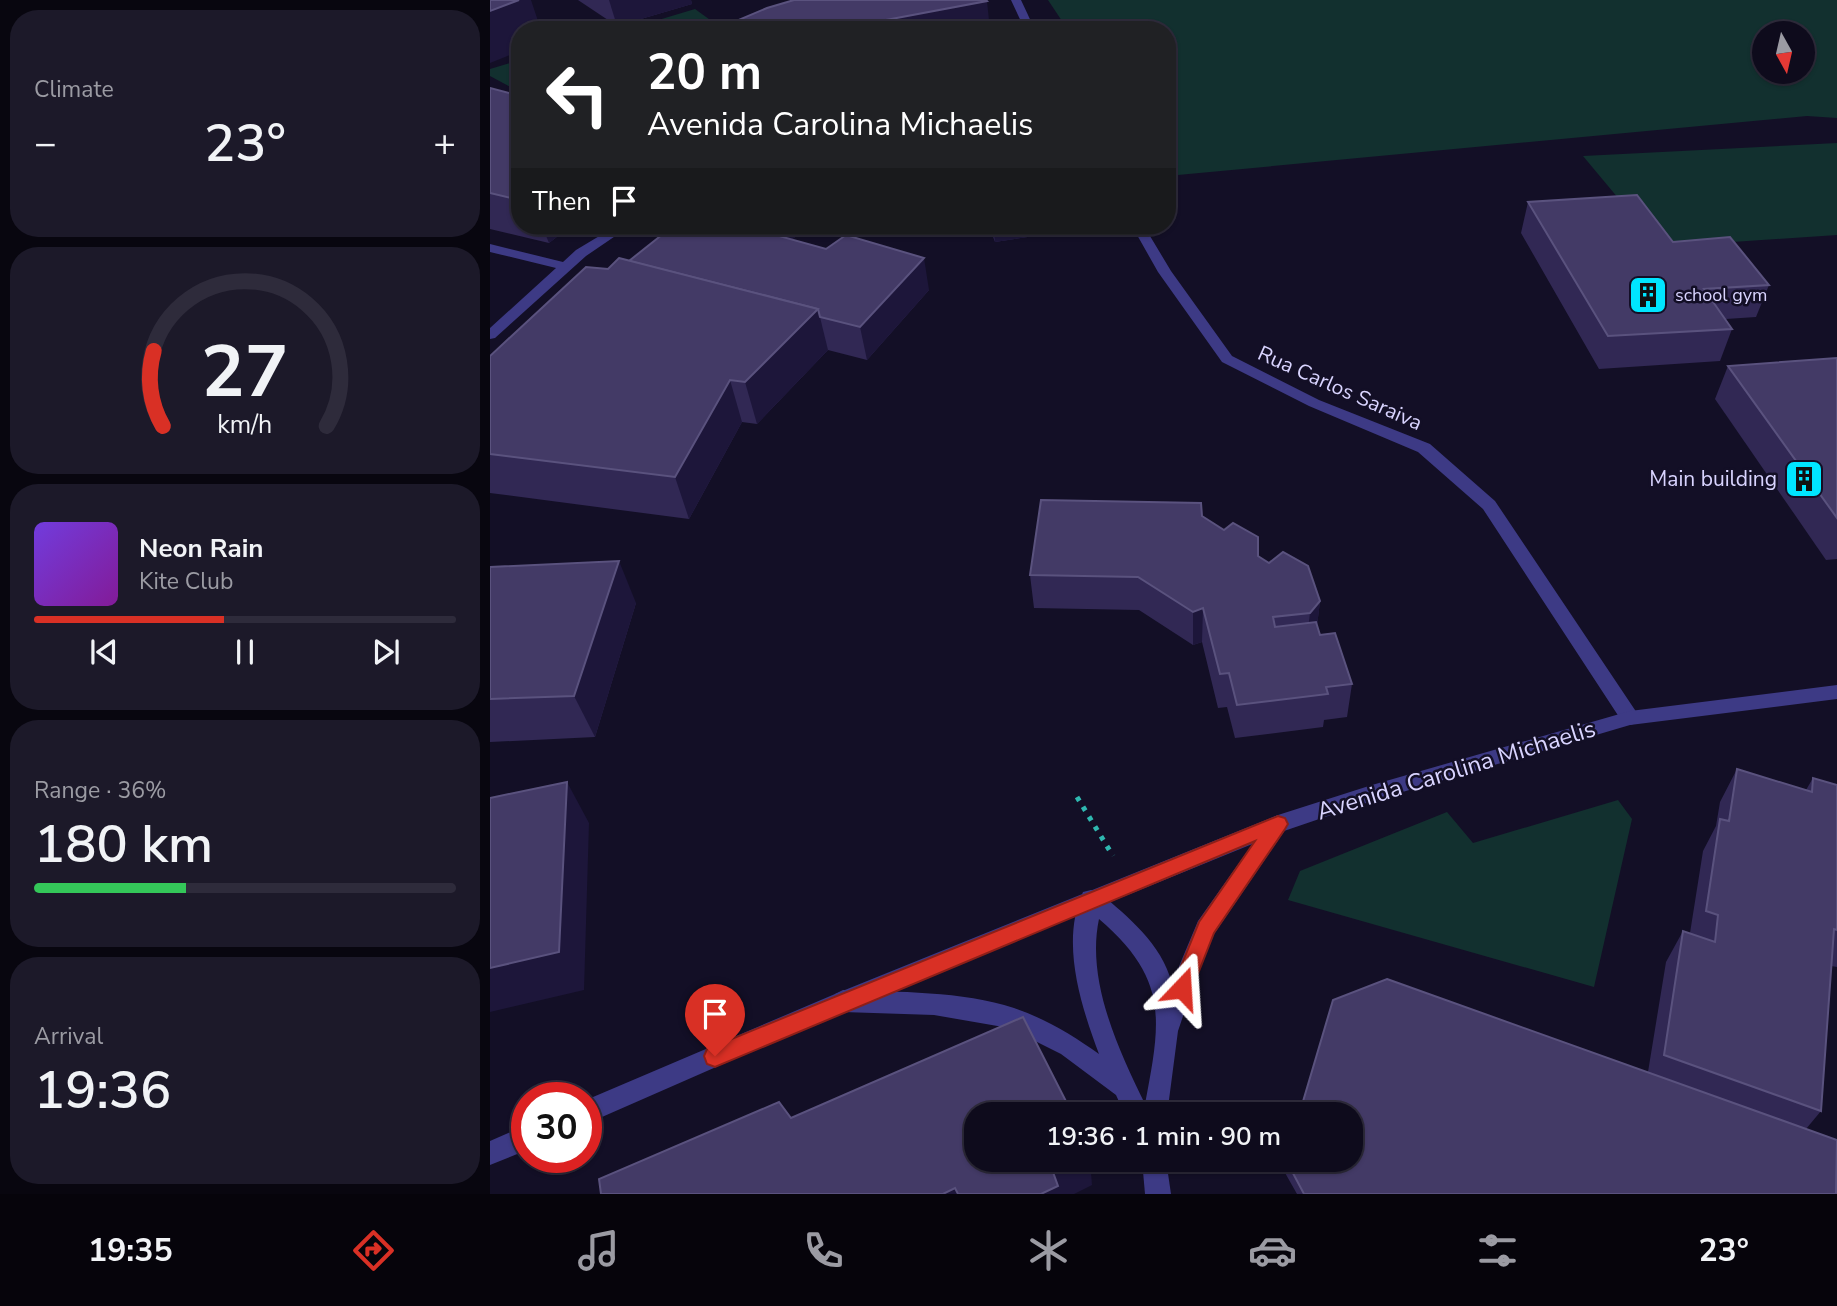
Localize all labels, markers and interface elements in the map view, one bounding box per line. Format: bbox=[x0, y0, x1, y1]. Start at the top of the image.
north arrow bbox=[1752, 21, 1815, 84]
map controls bbox=[1752, 21, 1815, 84]
text: 20 m bbox=[647, 39, 762, 106]
icon: left bbox=[532, 49, 623, 140]
text: Climate bbox=[34, 74, 114, 105]
text: Avenida Carolina Michaelis bbox=[647, 103, 1034, 146]
text: 23° bbox=[204, 108, 286, 179]
text: − bbox=[34, 118, 57, 169]
text: + bbox=[433, 118, 456, 169]
icon: arrive bbox=[605, 182, 643, 220]
text: Then bbox=[532, 184, 591, 219]
building icon: school gym bbox=[1627, 274, 1669, 316]
place label: school gym bbox=[1675, 283, 1767, 307]
text: 27 bbox=[201, 323, 289, 423]
street label: Rua Carlos Saraiva bbox=[1253, 339, 1427, 437]
text: km/h bbox=[217, 408, 273, 442]
building icon: Main building bbox=[1783, 458, 1825, 500]
place label: Main building bbox=[1649, 465, 1777, 493]
text: Neon Rain bbox=[139, 531, 264, 566]
text: Kite Club bbox=[139, 566, 233, 597]
icon: previous bbox=[85, 633, 123, 671]
icon: pause bbox=[226, 633, 264, 671]
icon: next bbox=[367, 633, 405, 671]
street label: Avenida Carolina Michaelis bbox=[1313, 712, 1599, 828]
text: Range · 36% bbox=[34, 775, 166, 806]
text: 180 km bbox=[34, 809, 213, 880]
position arrow bbox=[1145, 951, 1219, 1025]
pin bbox=[685, 984, 745, 1056]
icon: arrive bbox=[696, 995, 734, 1033]
text: Arrival bbox=[34, 1021, 103, 1052]
text: 19:36 bbox=[34, 1055, 171, 1126]
speed limit sign: 30 bbox=[511, 1082, 602, 1173]
text: 19:36 · 1 min · 90 m bbox=[1046, 1119, 1281, 1154]
icon: directions bbox=[349, 1226, 398, 1275]
icon: music bbox=[574, 1226, 623, 1275]
icon: phone bbox=[799, 1226, 848, 1275]
icon: climate bbox=[1024, 1226, 1073, 1275]
icon: car bbox=[1248, 1226, 1297, 1275]
icon: filters bbox=[1473, 1226, 1522, 1275]
text: 19:35 bbox=[88, 1229, 173, 1272]
text: 23° bbox=[1698, 1229, 1749, 1272]

